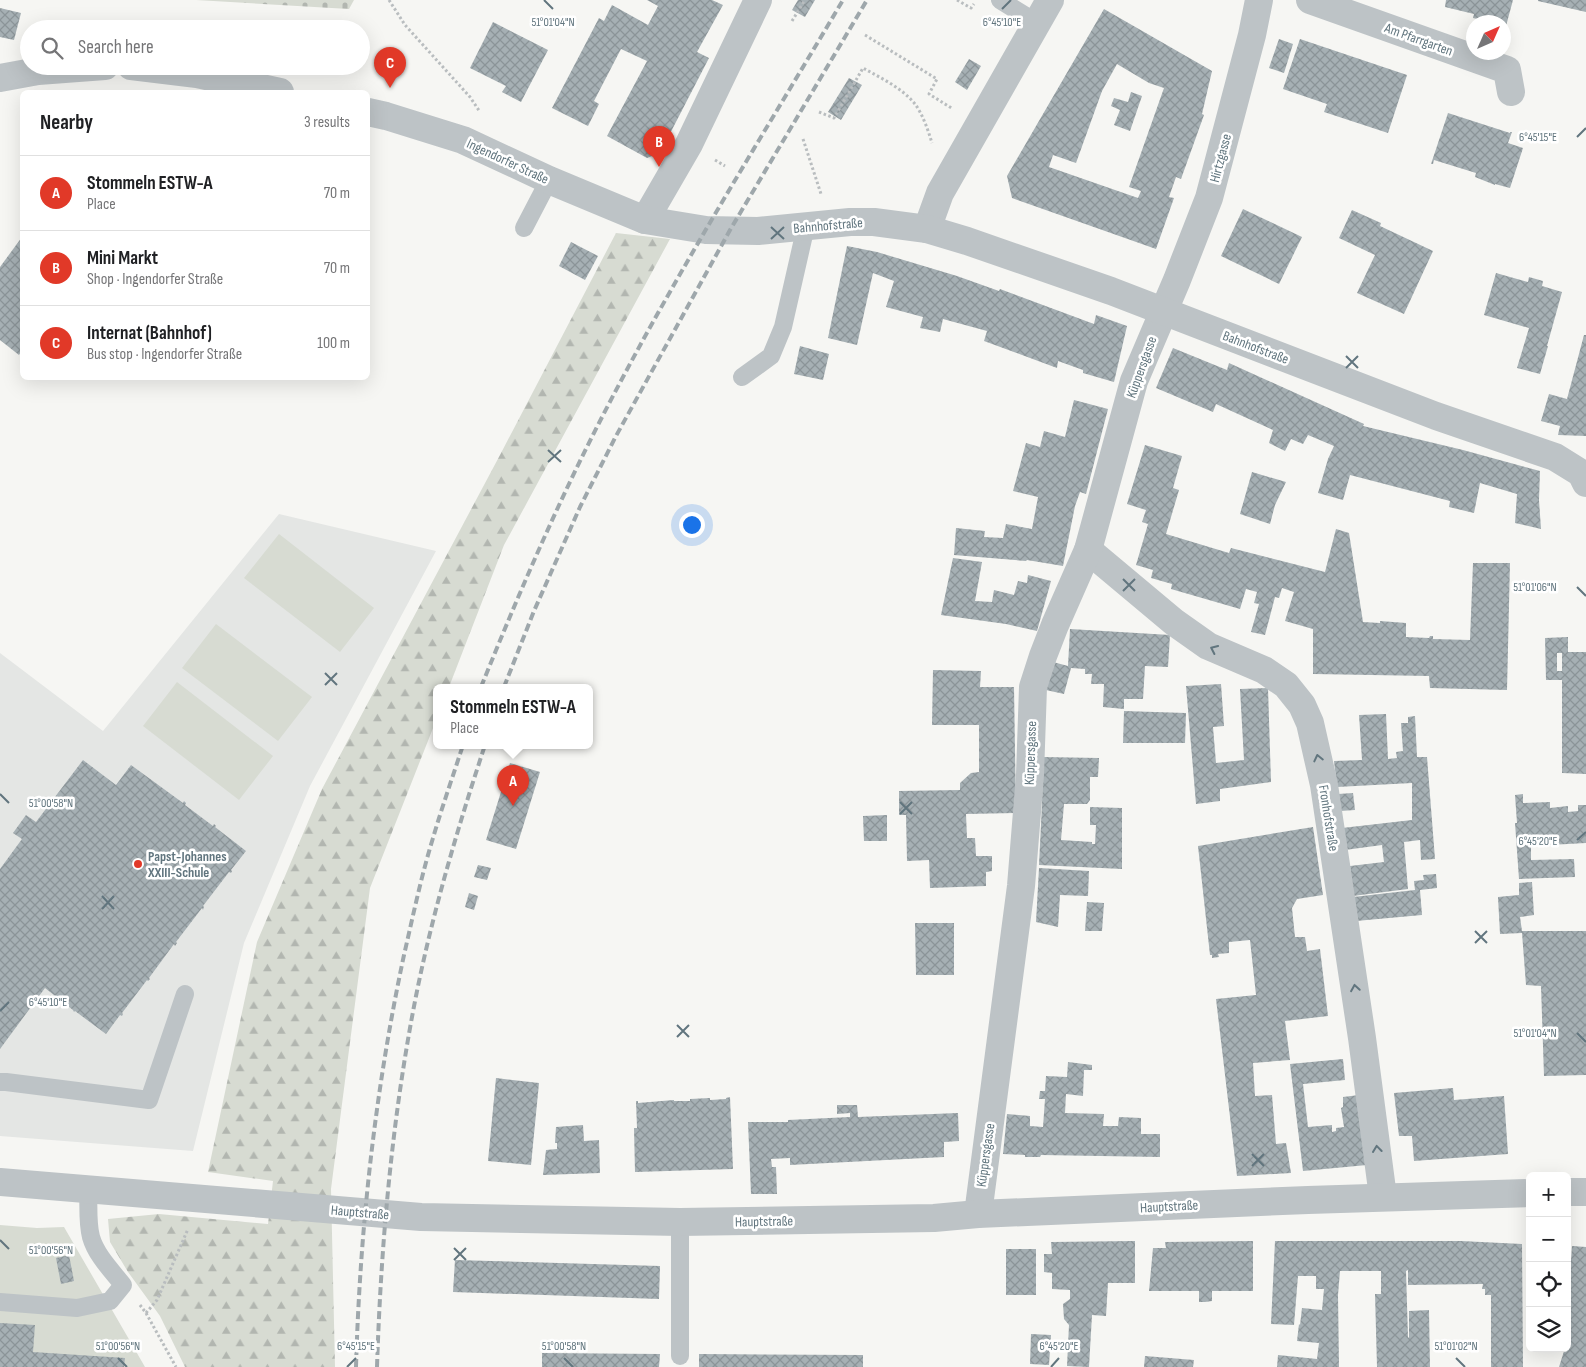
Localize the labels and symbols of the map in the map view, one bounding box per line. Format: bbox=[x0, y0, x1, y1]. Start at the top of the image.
text: 51°01'04"N bbox=[531, 15, 575, 30]
text: 6°45'10"E bbox=[983, 15, 1021, 30]
north arrow bbox=[1466, 15, 1511, 60]
street label: Am Pfarrgarten bbox=[1382, 19, 1455, 60]
pin: C bbox=[374, 47, 406, 88]
pin: B bbox=[643, 126, 675, 167]
text: 6°45'15"E bbox=[1519, 130, 1557, 145]
street label: Hirtzgasse bbox=[1206, 132, 1235, 184]
street label: Ingendorfer Straße bbox=[464, 135, 551, 188]
street label: Bahnhofstraße bbox=[793, 214, 863, 237]
street label: Bahnhofstraße bbox=[1220, 327, 1291, 368]
street label: Küppersgasse bbox=[1122, 334, 1160, 400]
your location bbox=[679, 512, 705, 538]
text: 51°01'06"N bbox=[1513, 580, 1557, 595]
one-way arrow bbox=[1210, 644, 1219, 655]
street label: Küppersgasse bbox=[1021, 721, 1040, 785]
one-way arrow bbox=[1313, 754, 1324, 763]
pin: A bbox=[497, 765, 529, 806]
street label: Fronhofstraße bbox=[1315, 784, 1342, 852]
text: 51°00'58"N bbox=[29, 796, 73, 811]
text: 6°45'20"E bbox=[1518, 834, 1558, 849]
place label: Papst-Johannes XXIII-Schule bbox=[147, 848, 227, 881]
marker: Papst-Johannes XXIII-Schule bbox=[132, 858, 144, 870]
one-way arrow bbox=[1350, 984, 1360, 992]
text: 6°45'10"E bbox=[29, 995, 67, 1010]
text: 51°01'04"N bbox=[1513, 1026, 1557, 1041]
street label: Küppersgasse bbox=[973, 1122, 998, 1188]
one-way arrow bbox=[1372, 1145, 1382, 1153]
street label: Hauptstraße bbox=[1139, 1196, 1199, 1217]
street label: Hauptstraße bbox=[330, 1201, 390, 1224]
street label: Hauptstraße bbox=[735, 1212, 793, 1231]
text: 51°00'56"N bbox=[29, 1243, 73, 1258]
text: 51°00'56"N bbox=[96, 1339, 140, 1354]
text: 6°45'15"E bbox=[337, 1339, 375, 1354]
text: 51°00'58"N bbox=[542, 1339, 586, 1354]
text: 6°45'20"E bbox=[1039, 1339, 1079, 1354]
text: 51°01'02"N bbox=[1434, 1339, 1478, 1354]

